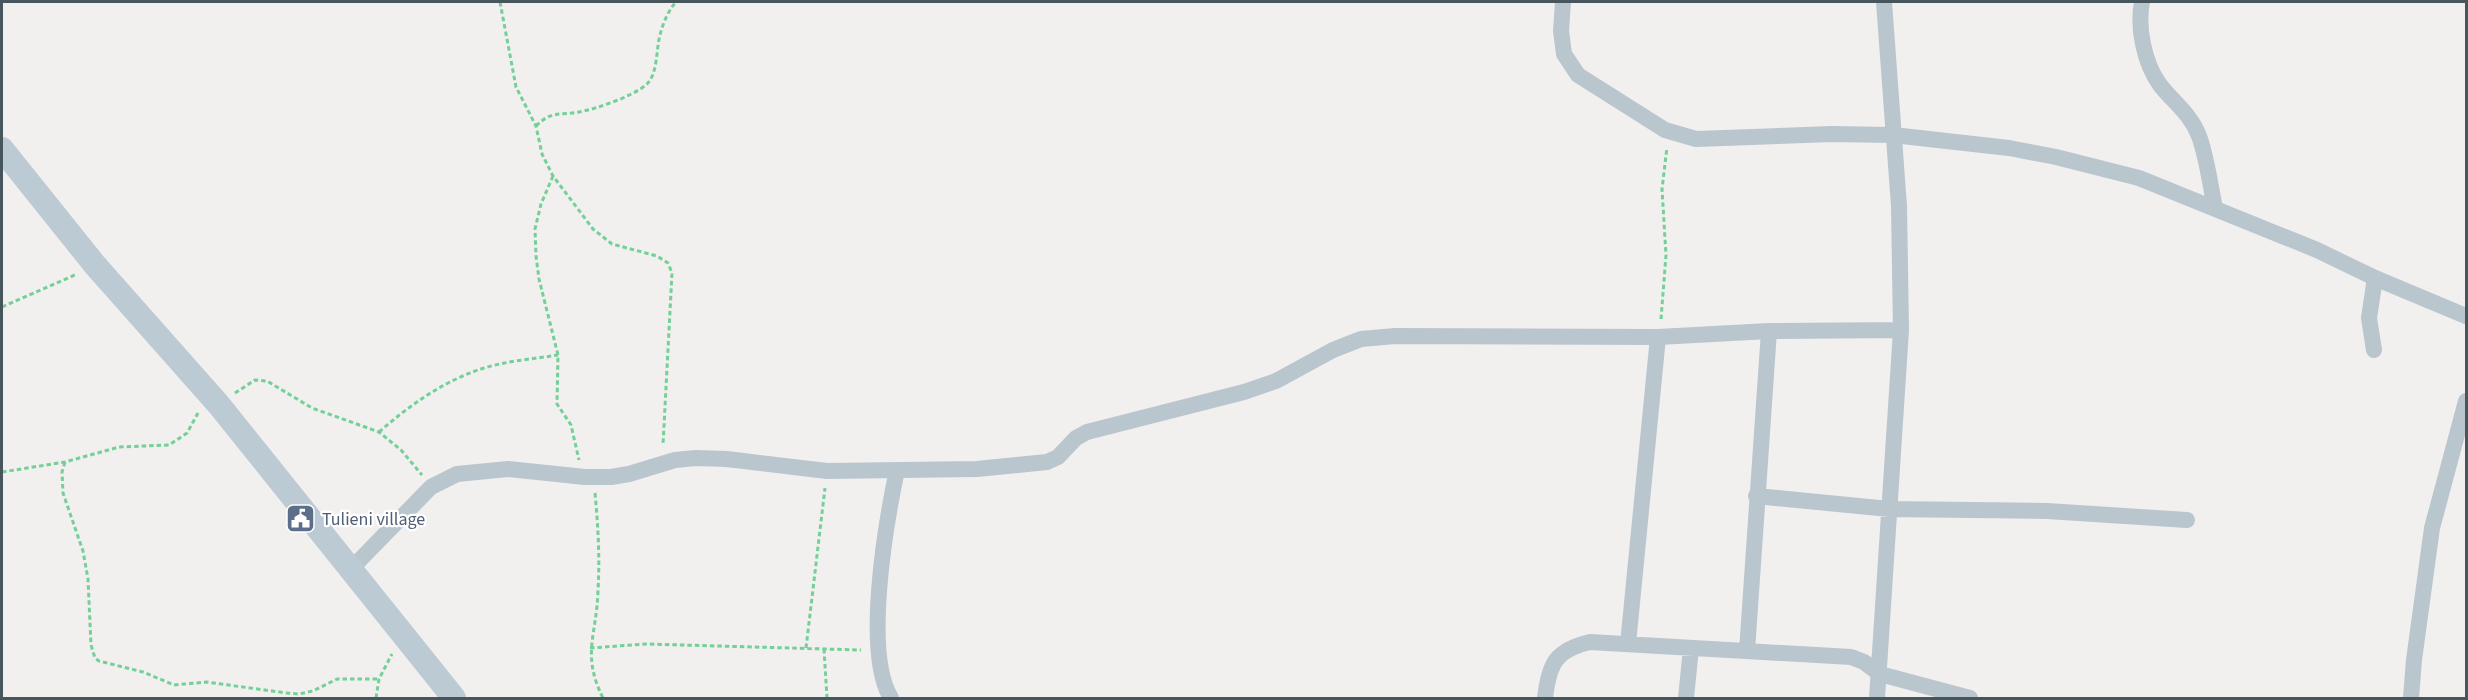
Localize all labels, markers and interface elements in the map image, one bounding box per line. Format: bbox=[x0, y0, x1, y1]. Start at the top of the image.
public building icon: Tulieni village bbox=[285, 503, 317, 535]
place label: Tulieni village bbox=[322, 507, 425, 532]

